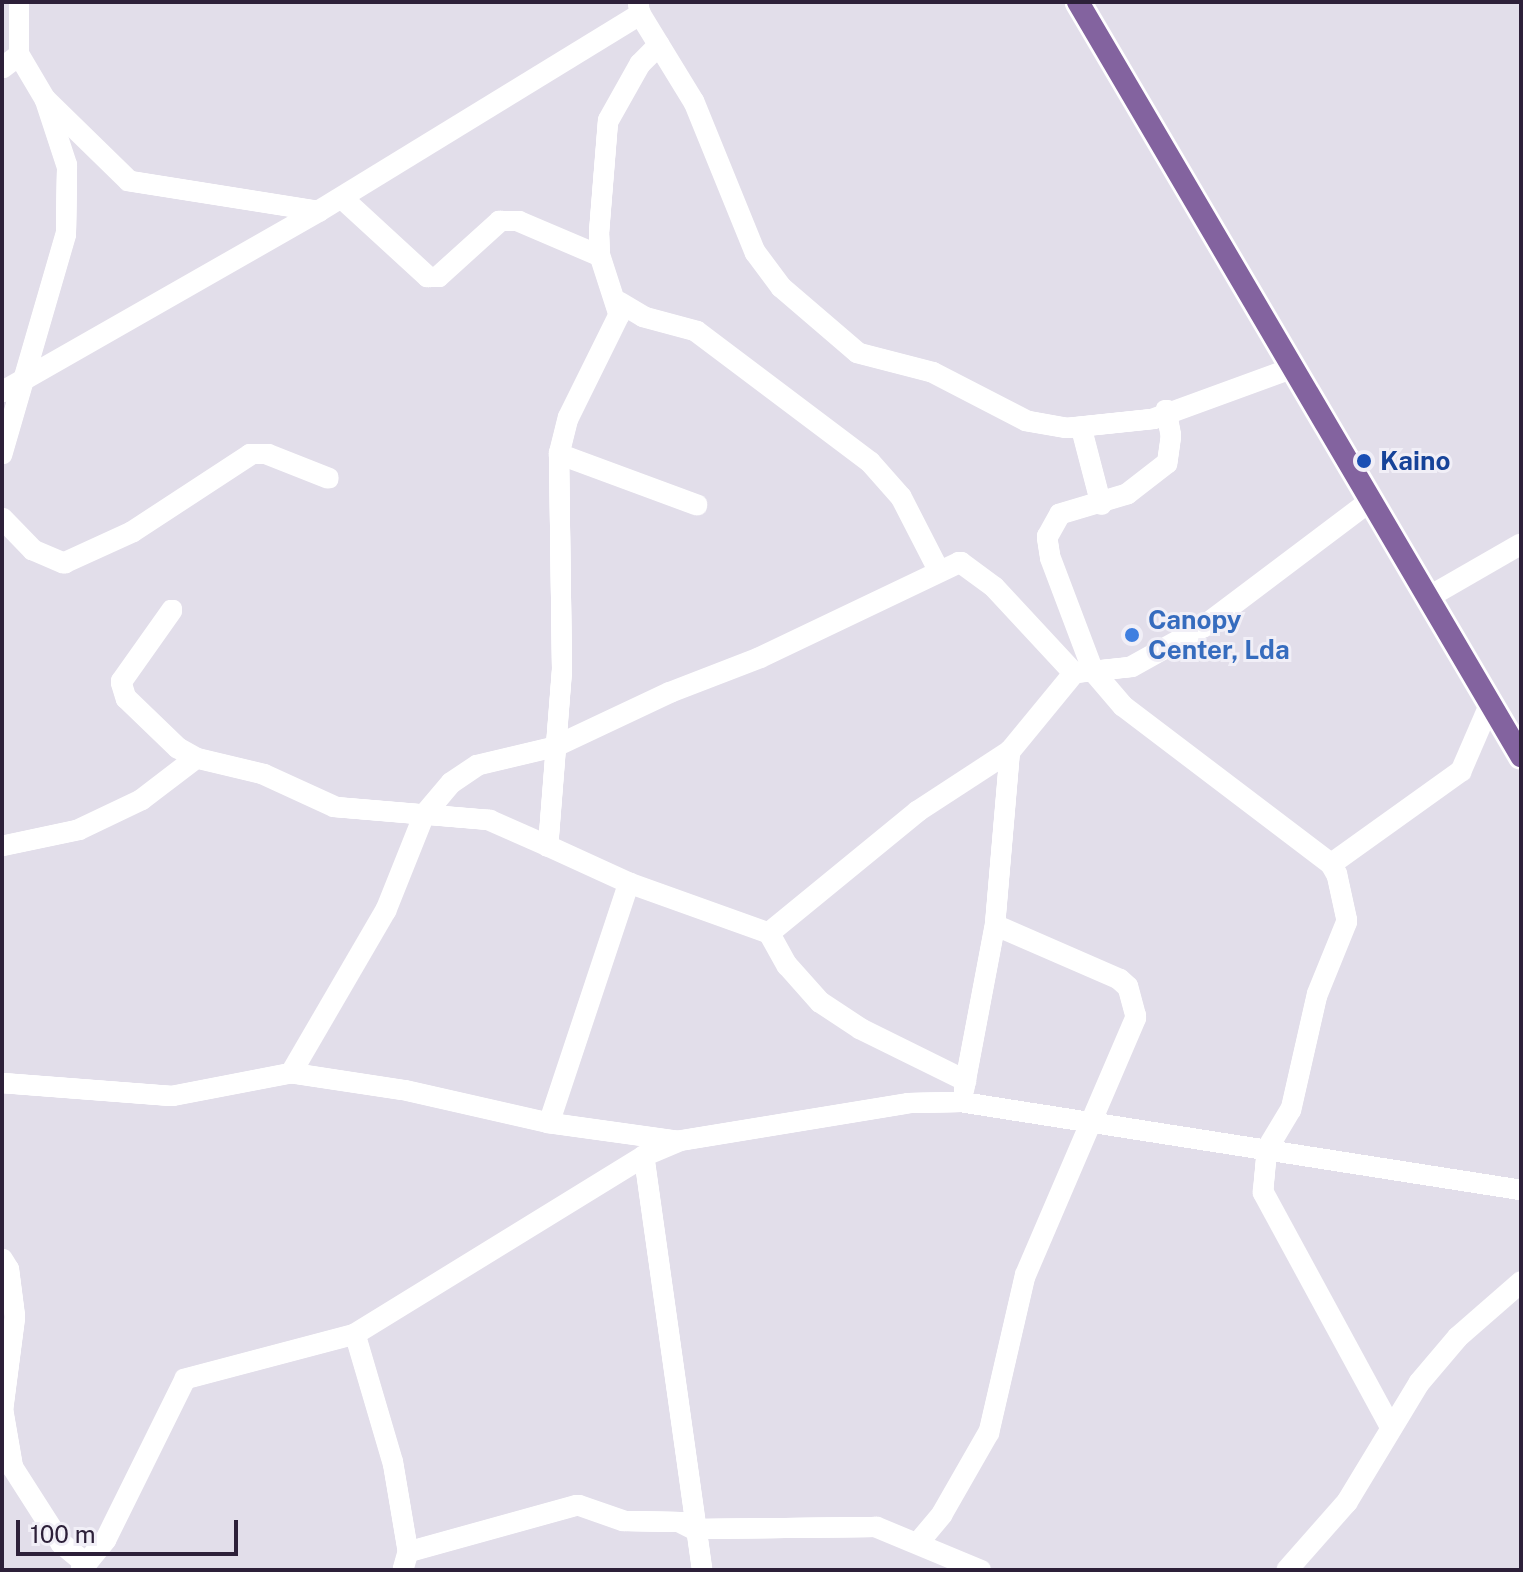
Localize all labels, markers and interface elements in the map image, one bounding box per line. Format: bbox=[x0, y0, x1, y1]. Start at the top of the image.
place label: Kaino bbox=[1380, 445, 1450, 477]
marker: Kaino bbox=[1355, 452, 1373, 470]
place label: Canopy Center, Lda bbox=[1148, 604, 1290, 666]
marker: Canopy Center, Lda bbox=[1123, 626, 1141, 644]
scale bar bbox=[20, 1504, 242, 1554]
text: 100 m bbox=[30, 1520, 96, 1548]

